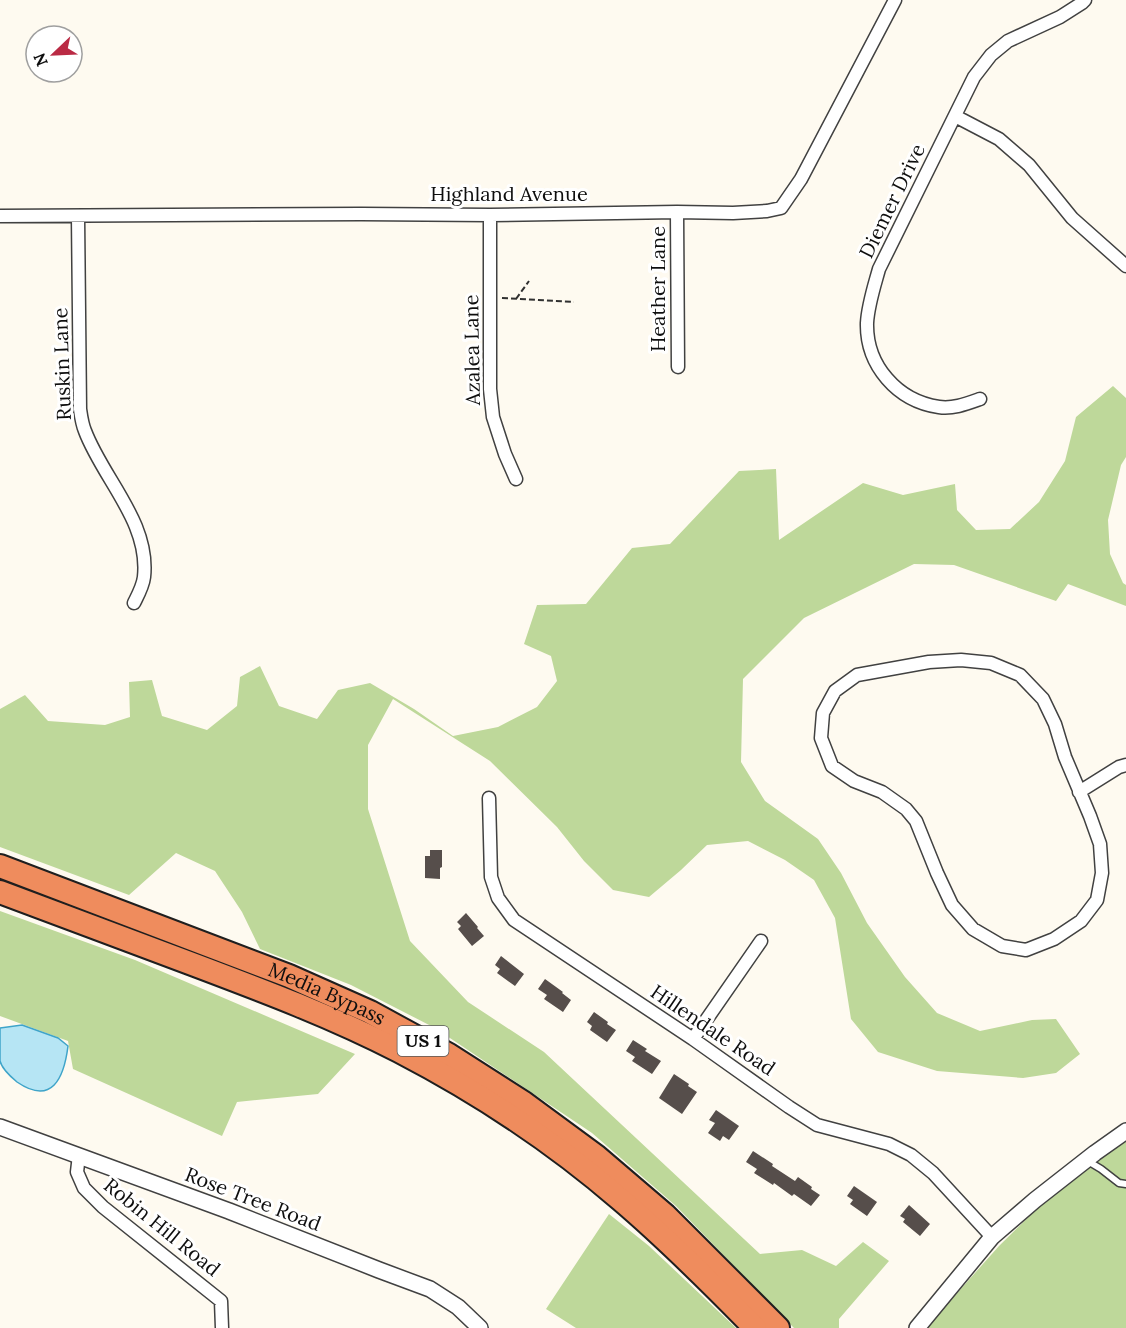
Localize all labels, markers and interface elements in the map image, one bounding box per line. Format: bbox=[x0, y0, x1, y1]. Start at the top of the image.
north arrow bbox=[24, 24, 84, 84]
text: N bbox=[29, 50, 52, 69]
street label: Diemer Drive bbox=[853, 139, 930, 262]
street label: Highland Avenue bbox=[430, 181, 588, 206]
street label: Heather Lane bbox=[645, 226, 670, 352]
street label: Azalea Lane bbox=[458, 294, 485, 407]
street label: Ruskin Lane bbox=[47, 307, 76, 421]
street label: Media Bypass bbox=[265, 956, 390, 1030]
street label: Hillendale Road bbox=[646, 979, 780, 1081]
road number: US 1 bbox=[398, 1026, 448, 1056]
street label: Rose Tree Road bbox=[182, 1161, 325, 1236]
street label: Robin Hill Road bbox=[99, 1172, 226, 1281]

